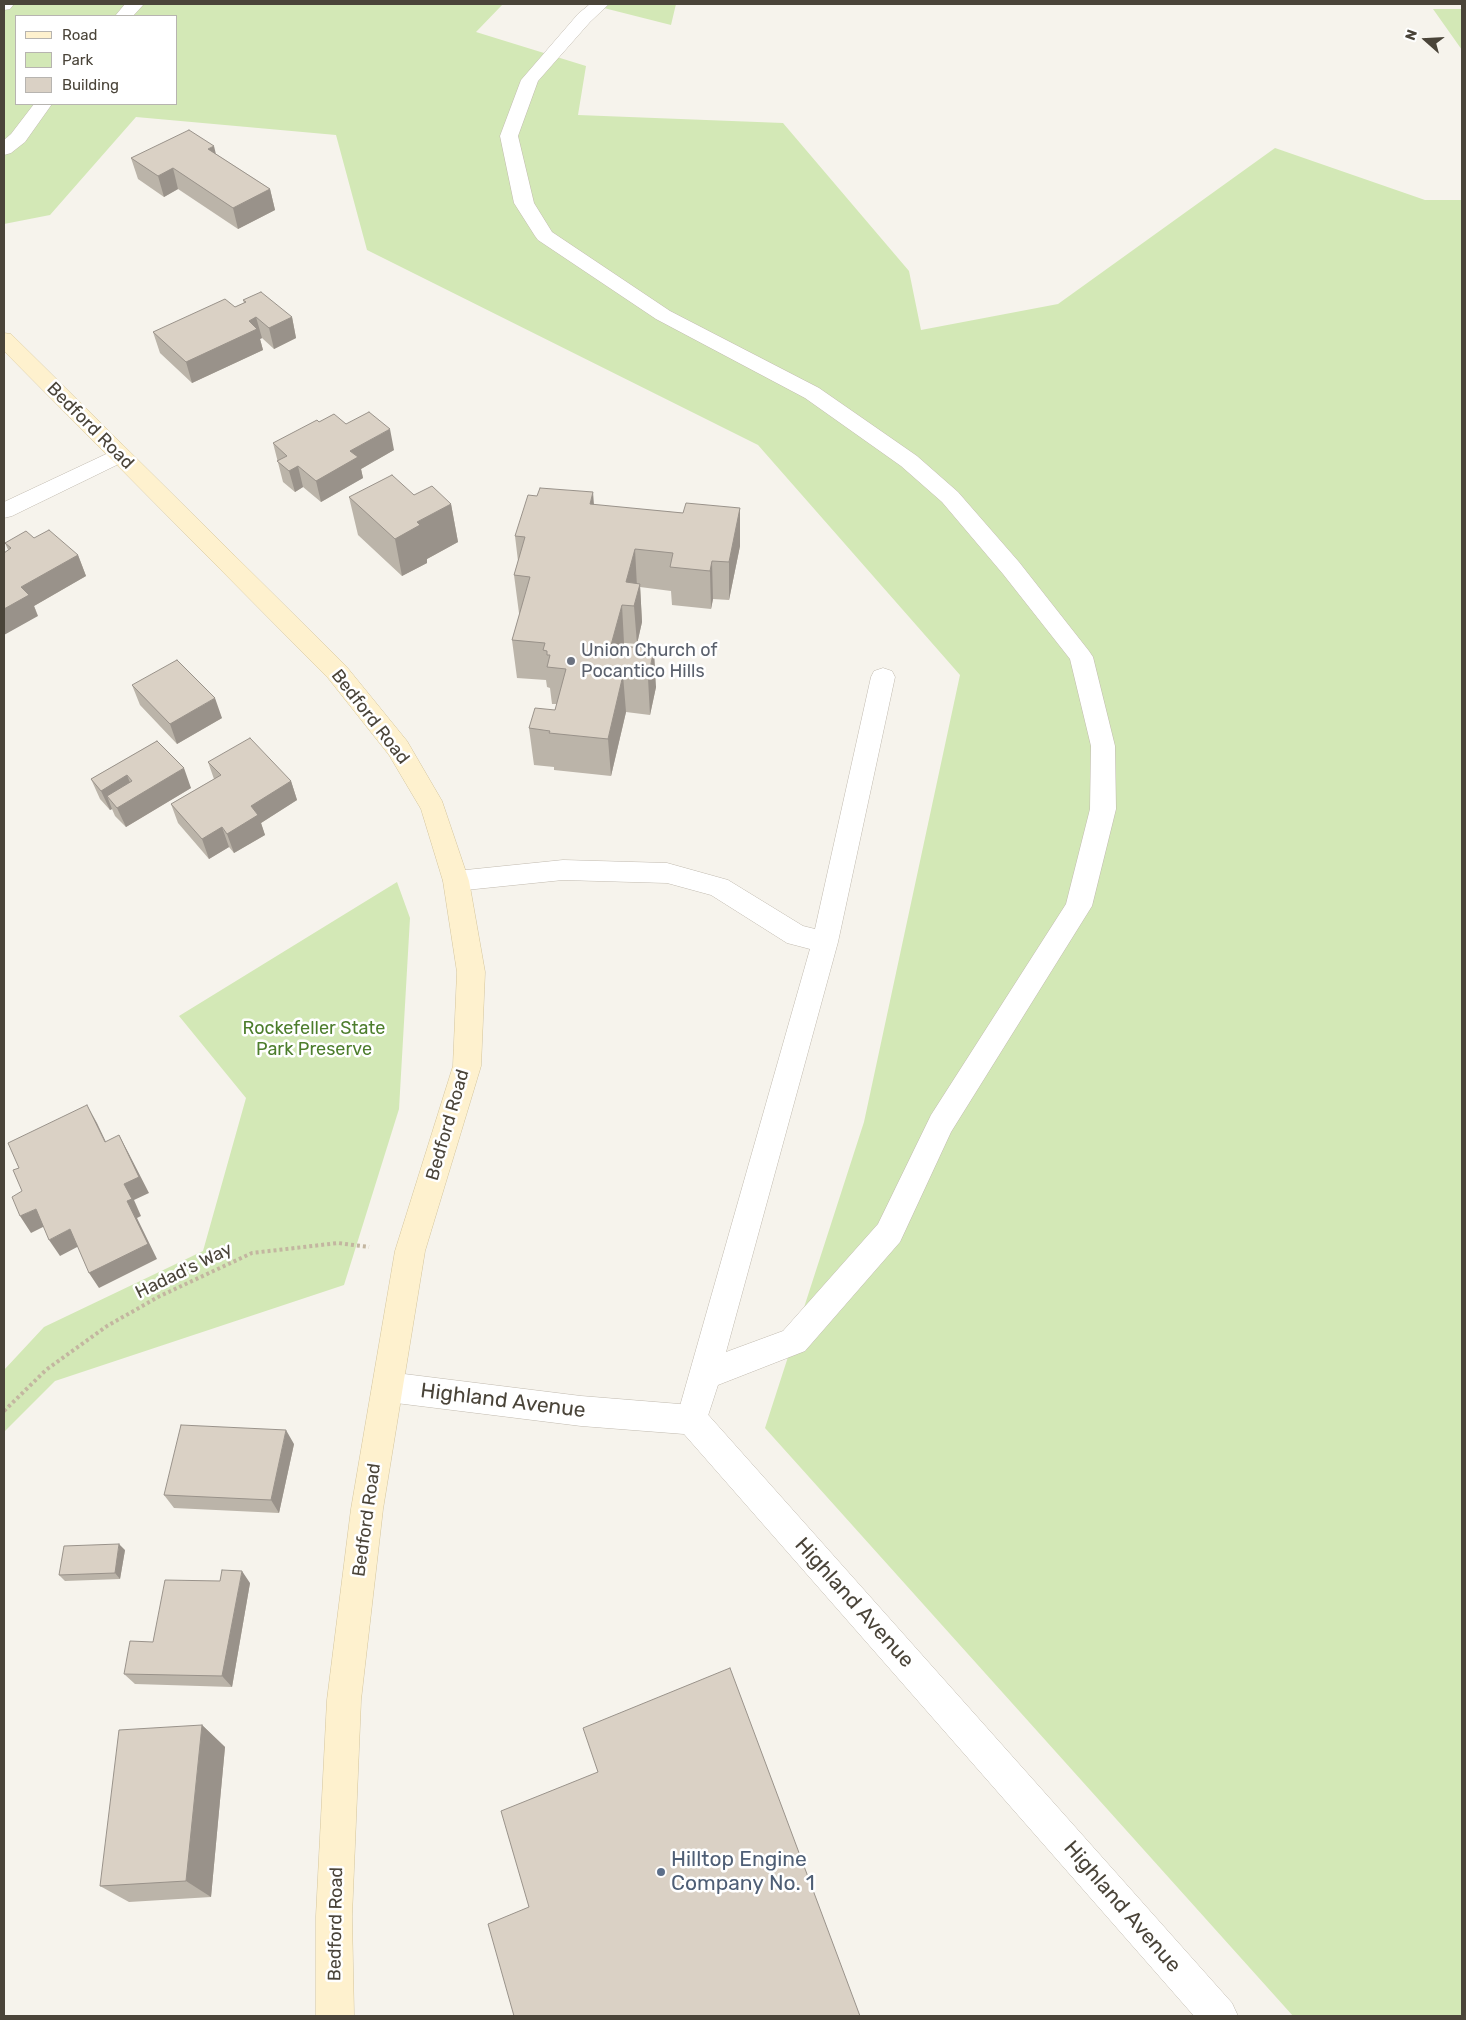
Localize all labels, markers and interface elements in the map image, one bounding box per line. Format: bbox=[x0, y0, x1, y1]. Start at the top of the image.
legend bbox=[15, 15, 178, 105]
north arrow bbox=[1401, 15, 1451, 65]
text: Road bbox=[62, 26, 98, 44]
text: N bbox=[1402, 27, 1421, 42]
text: Park bbox=[62, 51, 93, 69]
text: Building bbox=[62, 76, 119, 94]
street label: Bedford Road bbox=[42, 378, 138, 474]
place label: Union Church of Pocantico Hills bbox=[581, 640, 717, 682]
marker: Union Church of Pocantico Hills bbox=[565, 655, 577, 667]
street label: Bedford Road bbox=[326, 665, 414, 769]
park label: Rockefeller State Park Preserve bbox=[243, 1018, 385, 1060]
street label: Bedford Road bbox=[422, 1067, 474, 1183]
street label: Hadad's Way bbox=[132, 1238, 236, 1304]
street label: Highland Avenue bbox=[419, 1378, 587, 1424]
street label: Bedford Road bbox=[348, 1462, 386, 1578]
street label: Highland Avenue bbox=[789, 1533, 919, 1673]
street label: Highland Avenue bbox=[1058, 1836, 1186, 1978]
place label: Hilltop Engine Company No. 1 bbox=[671, 1847, 815, 1897]
marker: Hilltop Engine Company No. 1 bbox=[655, 1866, 667, 1878]
street label: Bedford Road bbox=[324, 1867, 348, 1981]

